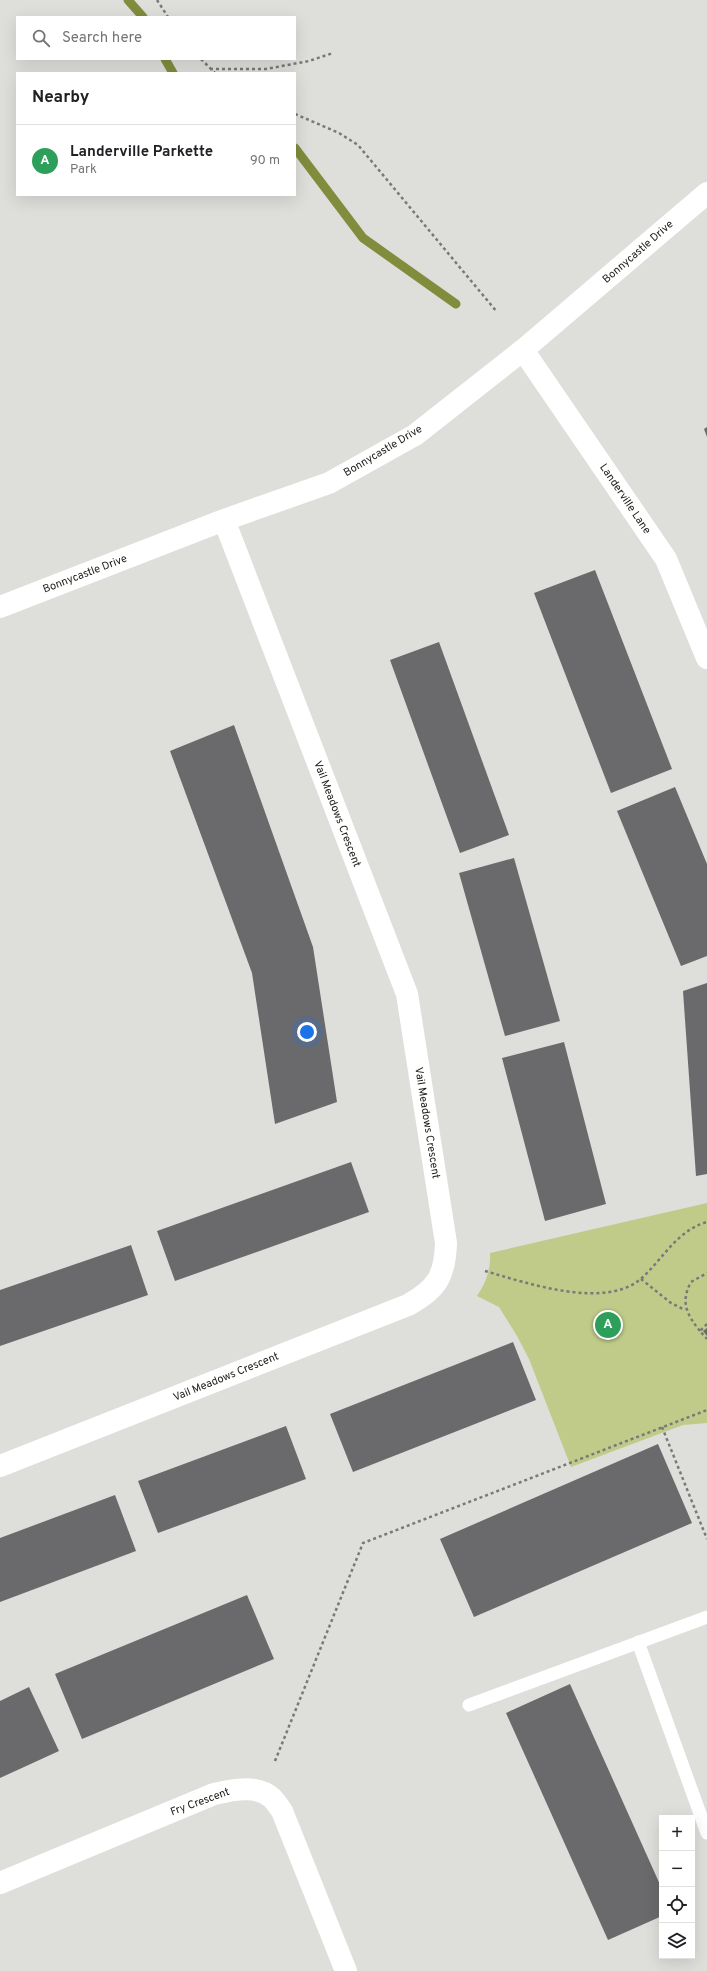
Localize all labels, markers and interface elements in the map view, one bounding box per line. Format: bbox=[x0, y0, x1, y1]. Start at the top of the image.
search box bbox=[16, 16, 296, 60]
icon: search bbox=[30, 27, 52, 49]
text: Search here bbox=[62, 29, 142, 48]
text: Nearby bbox=[32, 87, 89, 109]
text: Landerville Parkette bbox=[70, 143, 213, 162]
text: A bbox=[40, 153, 50, 169]
text: 90 m bbox=[250, 153, 280, 169]
text: Park bbox=[70, 162, 97, 178]
street label: Bonnycastle Drive bbox=[600, 217, 676, 287]
street label: Bonnycastle Drive bbox=[341, 422, 425, 480]
street label: Landerville Lane bbox=[596, 461, 654, 537]
street label: Bonnycastle Drive bbox=[41, 551, 129, 597]
street label: Vail Meadows Crescent bbox=[310, 759, 364, 869]
your location bbox=[297, 1022, 317, 1042]
street label: Vail Meadows Crescent bbox=[411, 1066, 443, 1180]
pin: A bbox=[595, 1310, 621, 1340]
street label: Vail Meadows Crescent bbox=[171, 1349, 281, 1405]
street label: Fry Crescent bbox=[169, 1785, 231, 1819]
map controls bbox=[659, 1815, 695, 1959]
button: + bbox=[659, 1815, 695, 1851]
button: − bbox=[659, 1851, 695, 1887]
button: locate bbox=[659, 1887, 695, 1923]
button: layers bbox=[659, 1923, 695, 1959]

